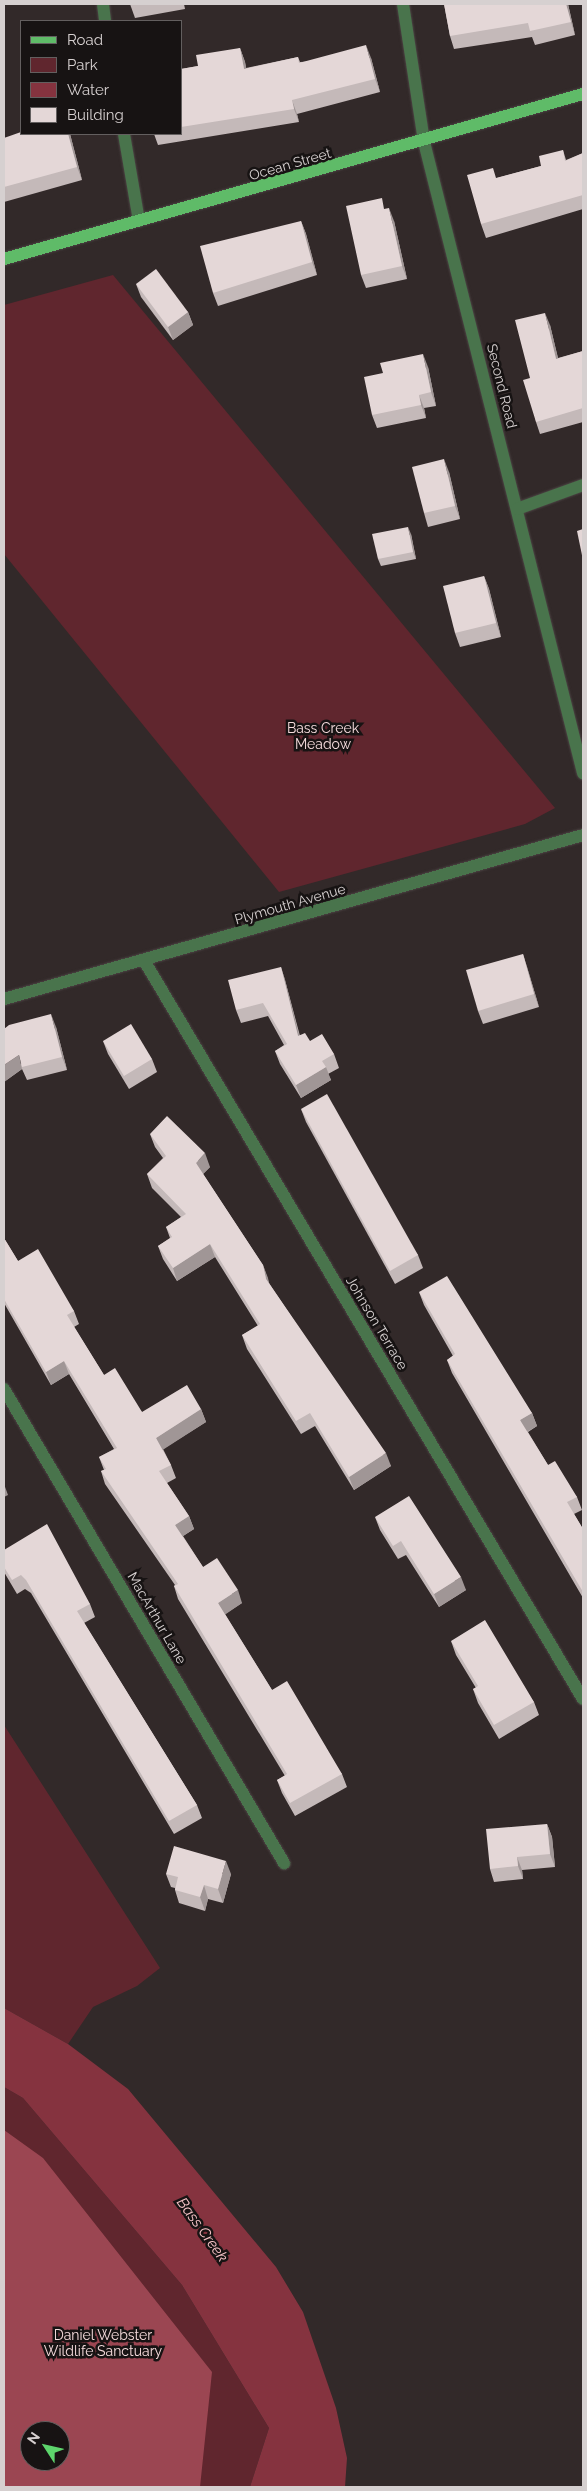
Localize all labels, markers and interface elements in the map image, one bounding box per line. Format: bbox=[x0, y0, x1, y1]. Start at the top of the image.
legend bbox=[20, 20, 182, 135]
text: Road bbox=[67, 31, 103, 49]
text: Park bbox=[67, 56, 98, 74]
text: Water bbox=[67, 81, 109, 99]
text: Building bbox=[67, 106, 124, 124]
street label: Ocean Street bbox=[247, 144, 333, 184]
street label: Second Road bbox=[483, 342, 521, 430]
park label: Bass Creek Meadow bbox=[287, 720, 359, 752]
street label: Plymouth Avenue bbox=[232, 880, 348, 928]
street label: Johnson Terrace bbox=[342, 1273, 412, 1373]
street label: MacArthur Lane bbox=[124, 1569, 190, 1667]
water label: Bass Creek bbox=[173, 2194, 231, 2266]
park label: Daniel Webster Wildlife Sanctuary bbox=[44, 2327, 162, 2360]
north arrow bbox=[20, 2421, 70, 2471]
text: N bbox=[24, 2429, 43, 2447]

